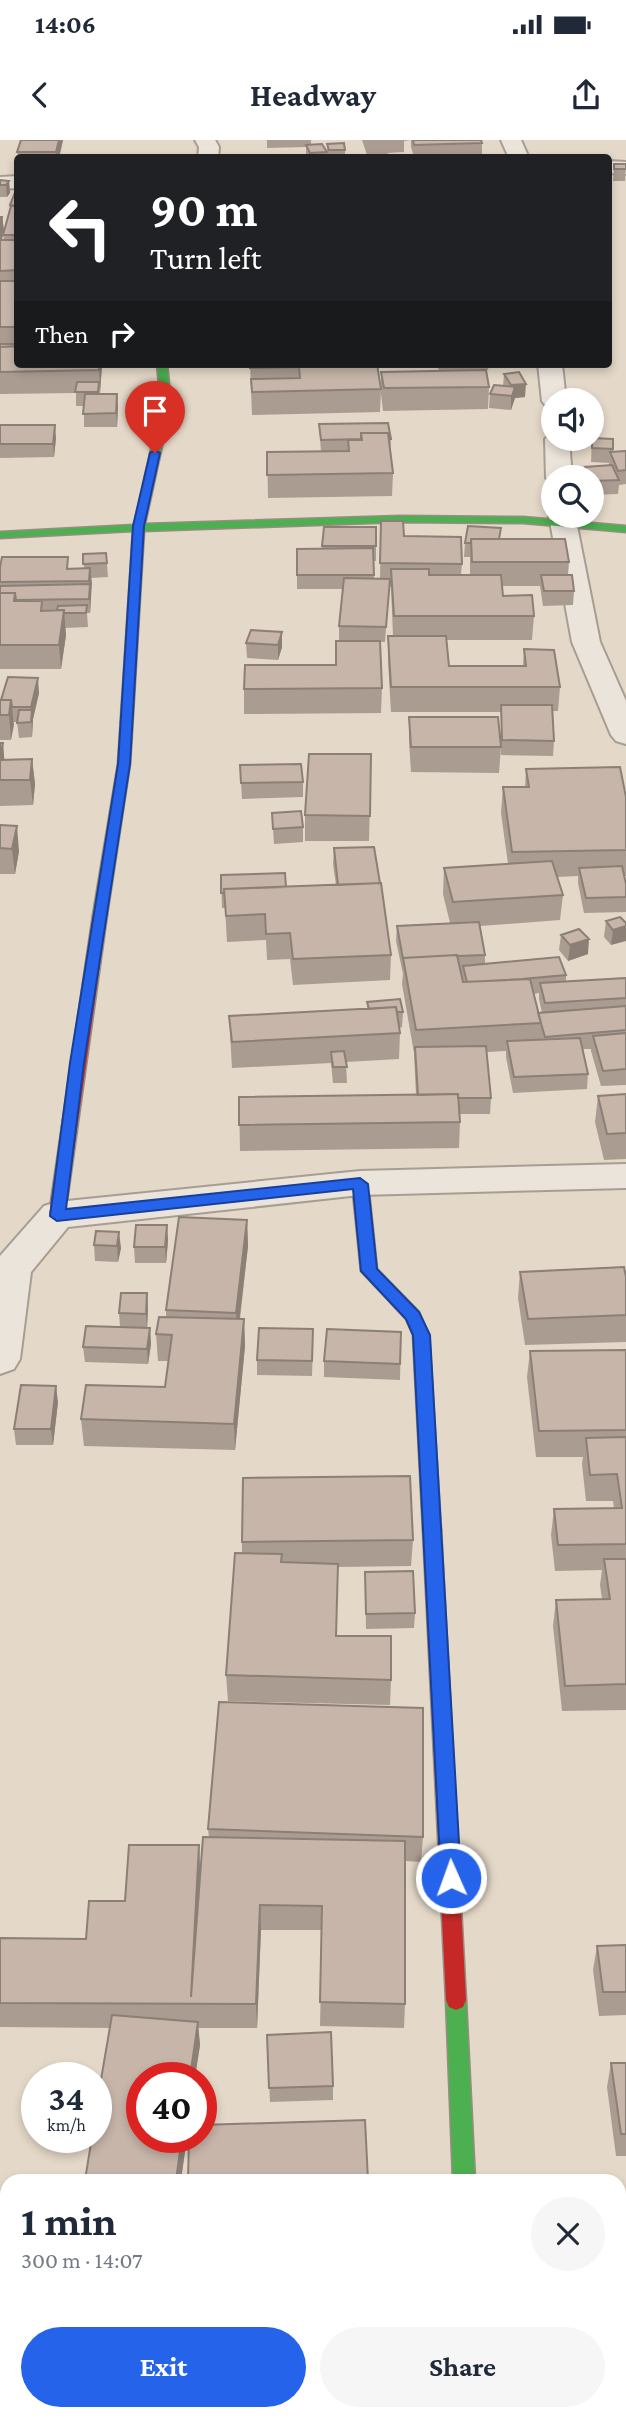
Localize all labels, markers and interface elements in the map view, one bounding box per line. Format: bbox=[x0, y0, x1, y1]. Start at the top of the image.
text: 14:06 bbox=[35, 10, 96, 39]
icon: back bbox=[21, 76, 59, 114]
icon: share bbox=[567, 76, 605, 114]
text: Headway bbox=[250, 77, 376, 113]
icon: left bbox=[35, 182, 126, 273]
text: 90 m bbox=[150, 182, 257, 237]
text: Turn left bbox=[150, 240, 261, 276]
icon: right bbox=[103, 315, 141, 353]
text: Then bbox=[35, 320, 89, 349]
pin bbox=[125, 381, 185, 453]
map controls bbox=[541, 388, 604, 528]
button: sound bbox=[541, 388, 604, 451]
icon: arrive bbox=[136, 392, 174, 430]
button: search bbox=[541, 465, 604, 528]
position arrow bbox=[414, 1841, 488, 1915]
speed limit sign: 40 bbox=[126, 2062, 217, 2153]
text: 34 bbox=[49, 2079, 84, 2118]
text: km/h bbox=[47, 2115, 86, 2135]
text: 1 min bbox=[21, 2197, 117, 2244]
button: close bbox=[531, 2197, 605, 2271]
text: 300 m · 14:07 bbox=[21, 2247, 143, 2273]
button: Exit bbox=[21, 2327, 306, 2407]
button: Share bbox=[320, 2327, 605, 2407]

